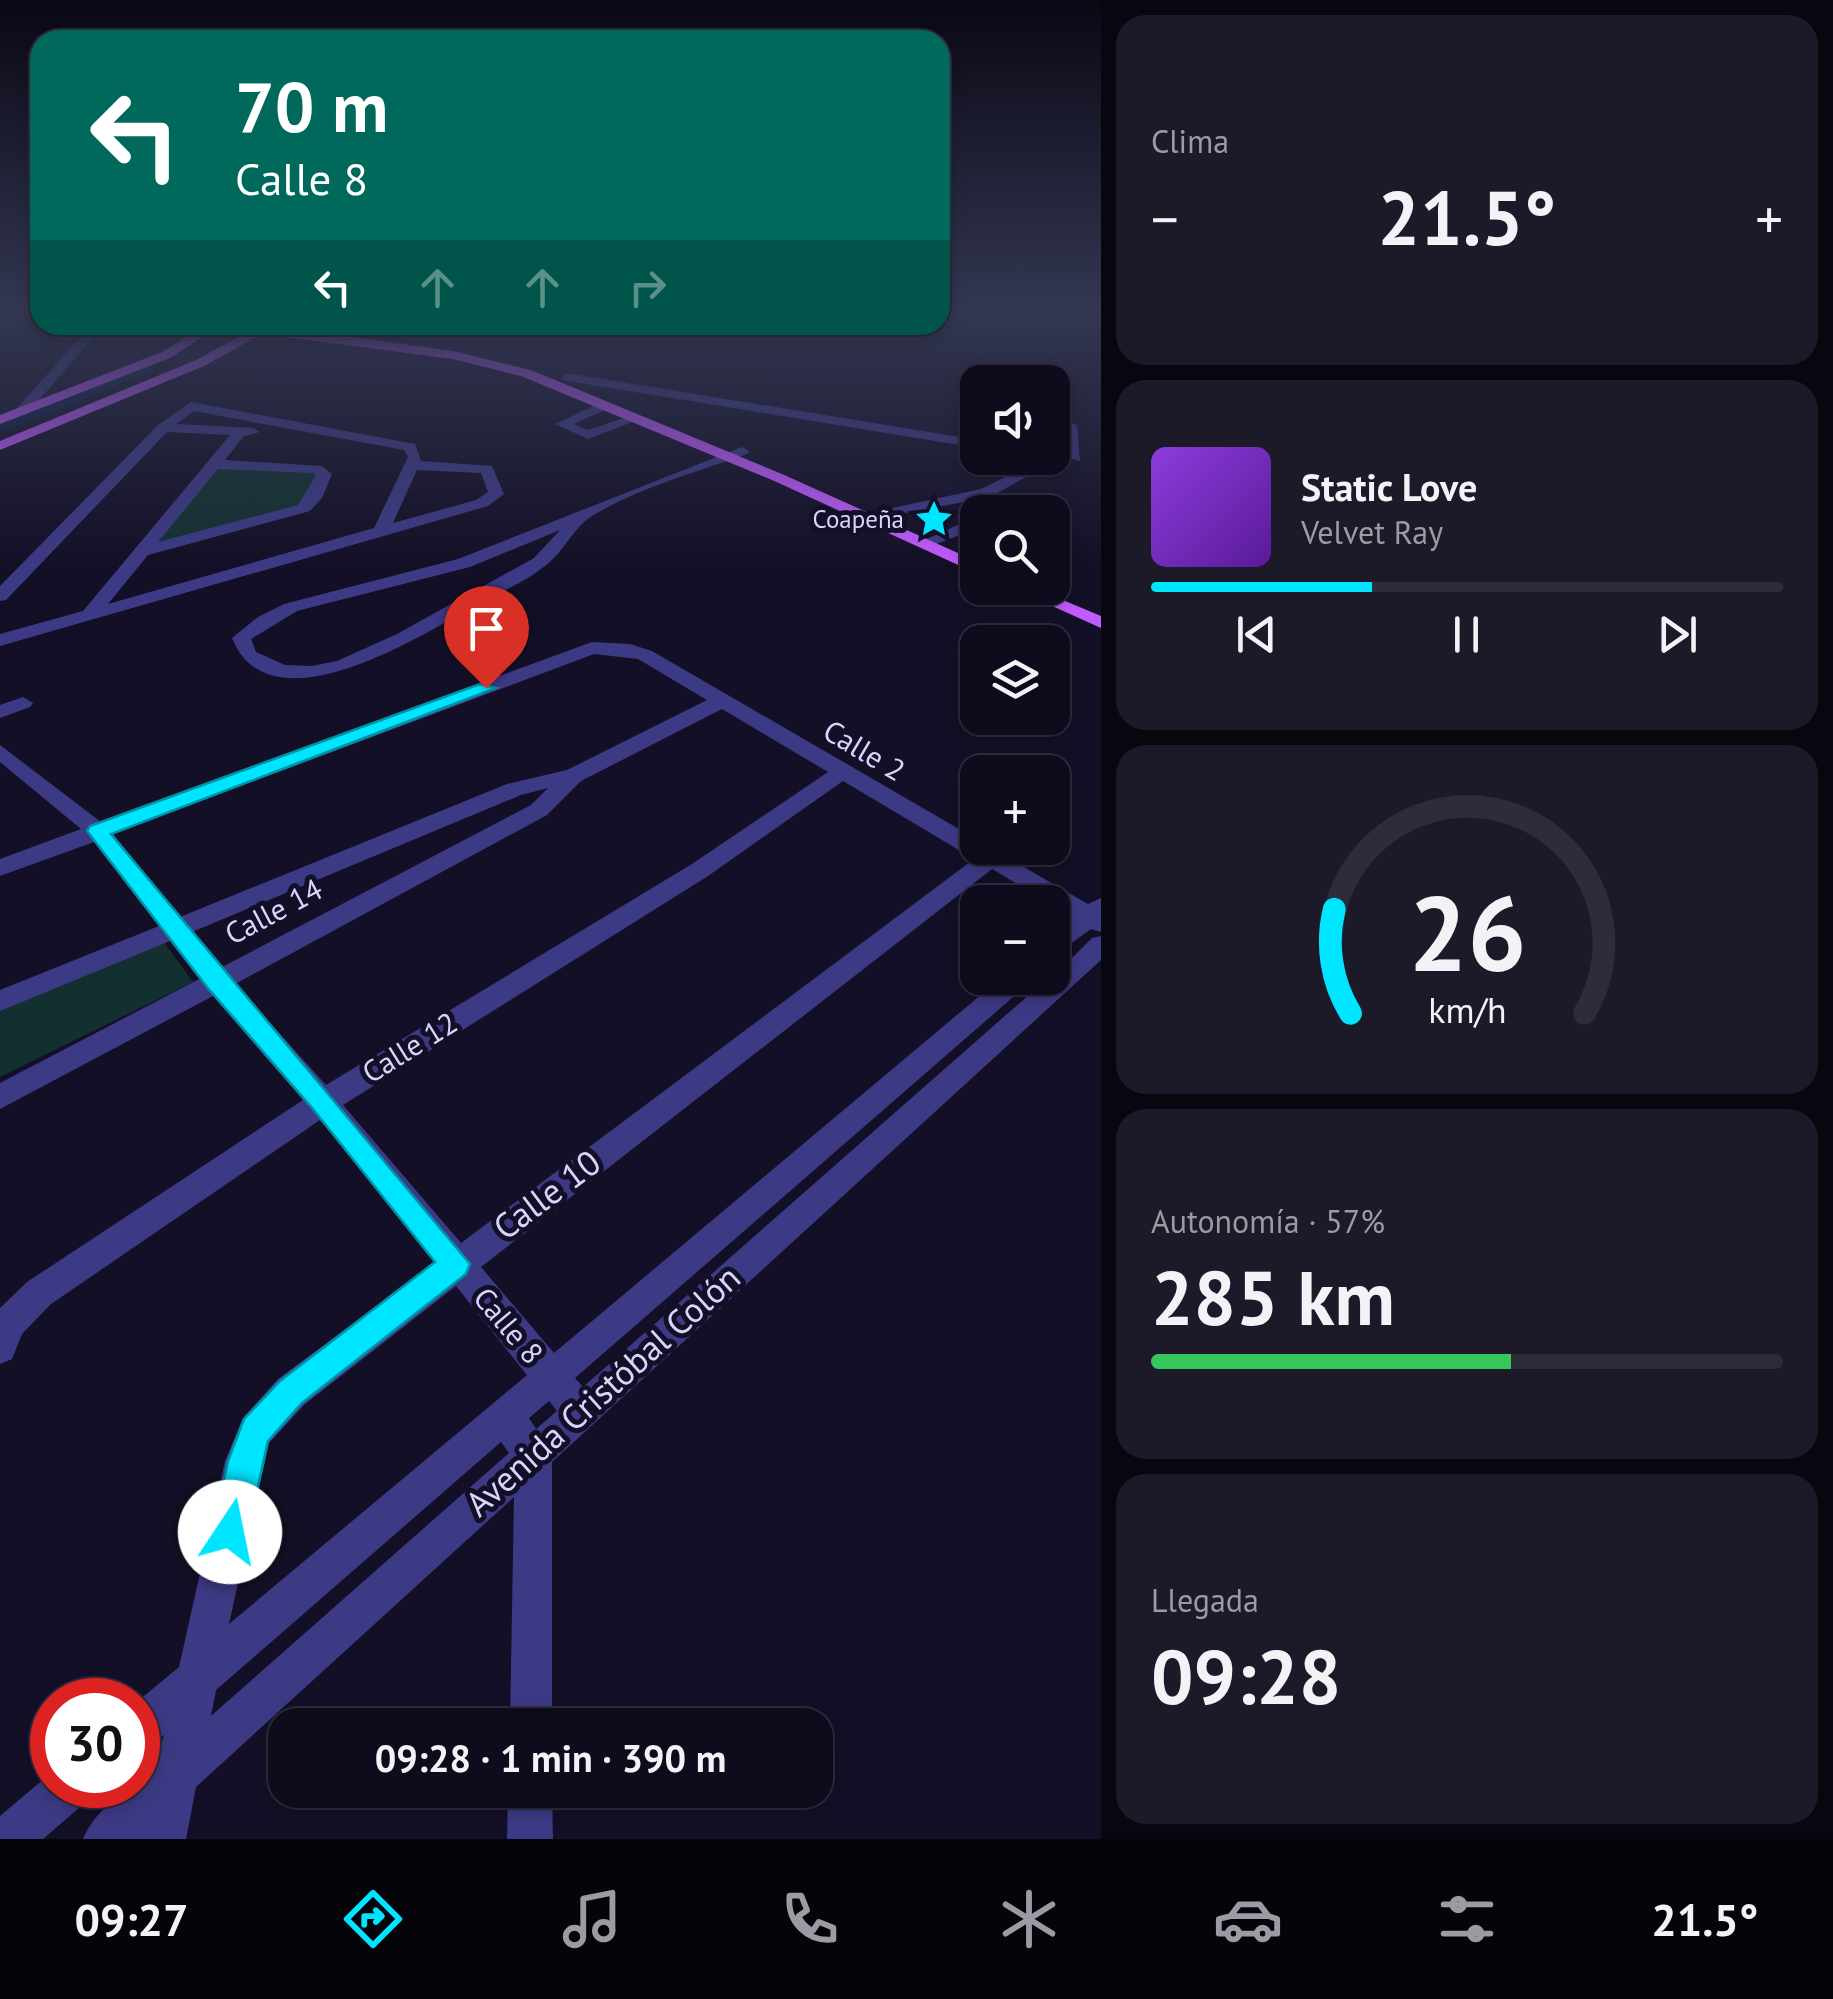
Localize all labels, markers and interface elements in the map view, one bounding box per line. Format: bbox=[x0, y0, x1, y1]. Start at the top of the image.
text: 70 m bbox=[235, 61, 388, 151]
icon: left bbox=[70, 70, 200, 200]
text: Clima bbox=[1151, 120, 1229, 162]
text: Calle 8 bbox=[235, 149, 368, 207]
text: 21.5° bbox=[1378, 169, 1556, 266]
text: − bbox=[1151, 183, 1179, 254]
text: + bbox=[1755, 183, 1783, 254]
icon: left bbox=[305, 260, 360, 315]
icon: ahead bbox=[410, 260, 465, 315]
icon: ahead bbox=[515, 260, 570, 315]
icon: right bbox=[620, 260, 675, 315]
map controls bbox=[960, 365, 1070, 995]
button: sound bbox=[960, 365, 1070, 475]
text: Static Love bbox=[1301, 462, 1477, 511]
button: search bbox=[960, 495, 1070, 605]
place icon: Coapeña bbox=[913, 498, 955, 540]
place label: Coapeña bbox=[812, 503, 904, 535]
text: Velvet Ray bbox=[1301, 511, 1443, 553]
pin bbox=[444, 586, 529, 689]
icon: arrive bbox=[459, 601, 514, 656]
icon: previous bbox=[1229, 607, 1284, 662]
icon: pause bbox=[1439, 607, 1494, 662]
icon: next bbox=[1650, 607, 1705, 662]
button: layers bbox=[960, 625, 1070, 735]
street label: Calle 2 bbox=[817, 710, 913, 789]
button: + bbox=[960, 755, 1070, 865]
text: 26 bbox=[1408, 865, 1526, 1000]
street label: Calle 14 bbox=[218, 869, 329, 953]
button: − bbox=[960, 885, 1070, 995]
text: km/h bbox=[1428, 987, 1506, 1033]
street label: Calle 12 bbox=[354, 1002, 464, 1091]
street label: Calle 10 bbox=[484, 1139, 609, 1249]
text: Autonomía · 57% bbox=[1151, 1200, 1385, 1242]
text: 285 km bbox=[1151, 1249, 1395, 1346]
street label: Avenida Cristóbal Colón bbox=[455, 1254, 750, 1526]
street label: Calle 8 bbox=[466, 1279, 553, 1372]
position arrow bbox=[178, 1480, 282, 1584]
text: Llegada bbox=[1151, 1579, 1259, 1621]
text: 09:28 bbox=[1151, 1628, 1341, 1725]
speed limit sign: 30 bbox=[30, 1678, 160, 1808]
text: 09:28 · 1 min · 390 m bbox=[375, 1733, 726, 1782]
icon: directions bbox=[338, 1884, 408, 1954]
icon: music bbox=[557, 1884, 627, 1954]
icon: phone bbox=[775, 1884, 845, 1954]
icon: climate bbox=[994, 1884, 1064, 1954]
icon: car bbox=[1213, 1884, 1283, 1954]
icon: filters bbox=[1432, 1884, 1502, 1954]
text: 09:27 bbox=[74, 1890, 189, 1948]
text: 21.5° bbox=[1651, 1890, 1758, 1948]

